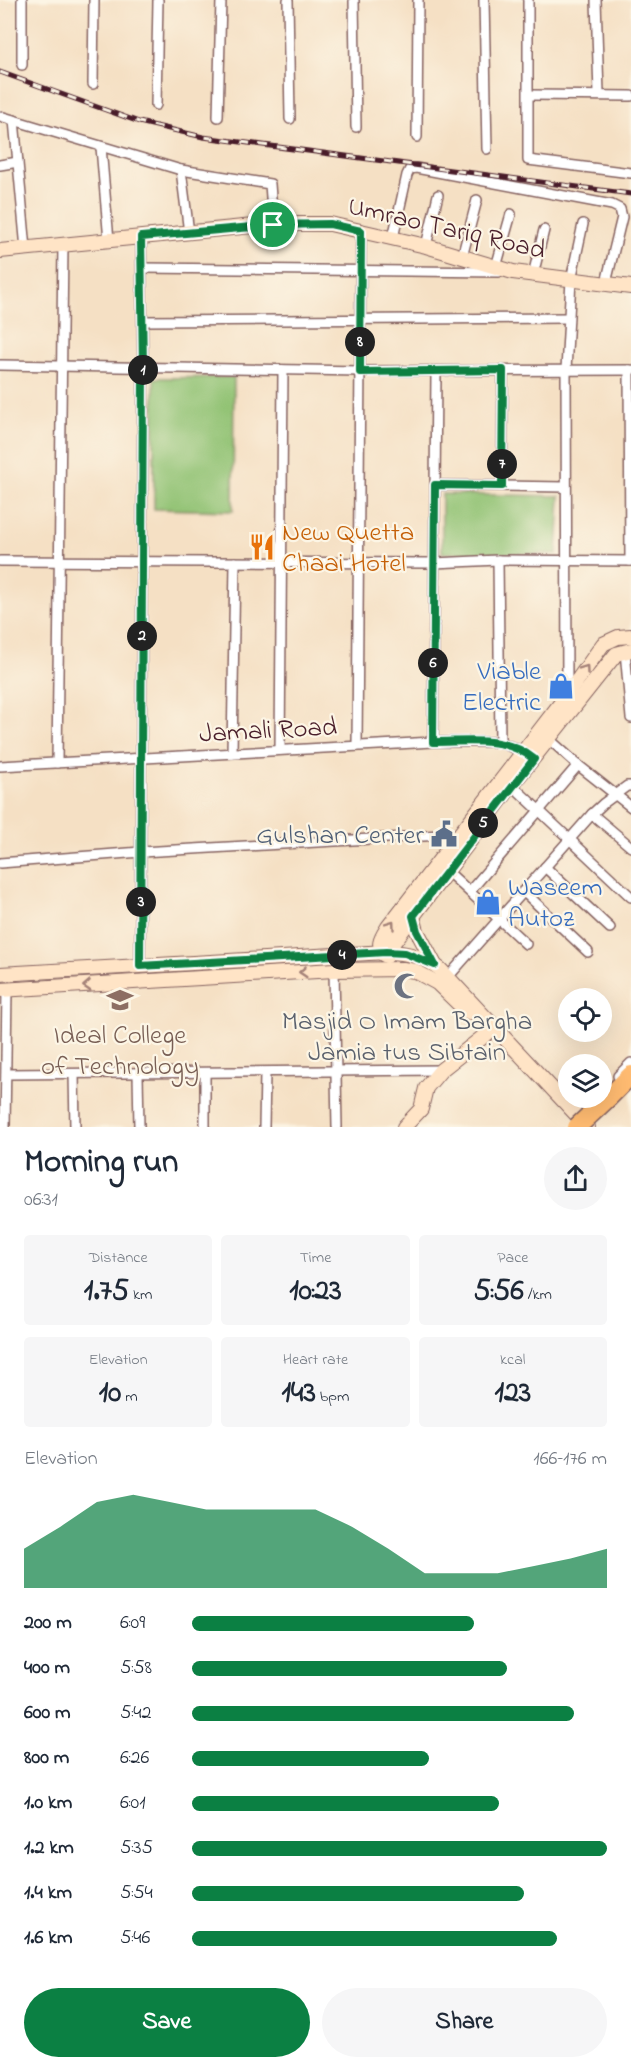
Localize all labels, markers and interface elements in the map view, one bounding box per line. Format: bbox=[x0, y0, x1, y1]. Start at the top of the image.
street label: Umrao Tariq Road bbox=[344, 188, 549, 271]
pin bbox=[247, 199, 298, 250]
icon: arrive bbox=[256, 208, 289, 241]
pin: 8 bbox=[345, 327, 375, 357]
text: 8 bbox=[357, 330, 363, 354]
pin: 1 bbox=[128, 355, 158, 385]
text: 1 bbox=[140, 358, 146, 382]
pin: 7 bbox=[487, 449, 517, 479]
text: 7 bbox=[499, 452, 505, 476]
place label: New Quetta Chaai Hotel bbox=[282, 514, 414, 584]
restaurant icon: New Quetta Chaai Hotel bbox=[247, 532, 277, 562]
pin: 2 bbox=[127, 621, 157, 651]
text: 2 bbox=[138, 624, 146, 648]
pin: 6 bbox=[418, 648, 448, 678]
text: 6 bbox=[429, 651, 437, 675]
place label: Viable Electric bbox=[462, 653, 542, 723]
one-way arrow bbox=[578, 665, 589, 676]
shop icon: Viable Electric bbox=[546, 671, 576, 701]
street label: Jamali Road bbox=[198, 708, 338, 755]
pin: 5 bbox=[468, 808, 498, 838]
text: 5 bbox=[478, 811, 488, 835]
place label: Gulshan Center bbox=[256, 817, 425, 856]
public building icon: Gulshan Center bbox=[429, 819, 459, 849]
place label: Waseem Autoz bbox=[508, 869, 602, 939]
pin: 3 bbox=[126, 887, 156, 917]
shop icon: Waseem Autoz bbox=[473, 887, 503, 917]
text: 3 bbox=[138, 890, 144, 914]
one-way arrow bbox=[384, 920, 395, 931]
pin: 4 bbox=[327, 940, 357, 970]
text: 4 bbox=[339, 943, 345, 967]
one-way arrow bbox=[298, 966, 307, 979]
mosque icon: Masjid O Imam Bargha Jamia tus Sibtain bbox=[392, 971, 422, 1001]
one-way arrow bbox=[82, 979, 91, 992]
school or university icon: Ideal College of Technology bbox=[105, 985, 135, 1015]
map controls bbox=[558, 988, 612, 1108]
button: locate bbox=[558, 988, 612, 1042]
place label: Masjid O Imam Bargha Jamia tus Sibtain bbox=[282, 1003, 532, 1073]
place label: Ideal College of Technology bbox=[41, 1017, 199, 1087]
button: layers bbox=[558, 1054, 612, 1108]
text: Morning run bbox=[24, 1139, 178, 1187]
button: share bbox=[544, 1147, 607, 1210]
text: 06:31 bbox=[24, 1186, 58, 1215]
text: Distance bbox=[89, 1246, 148, 1270]
text: Time bbox=[300, 1246, 331, 1270]
text: Pace bbox=[497, 1246, 528, 1270]
text: 1.75 bbox=[84, 1270, 129, 1314]
text: 10:23 bbox=[289, 1270, 342, 1314]
text: 5:56 bbox=[474, 1270, 524, 1314]
text: km bbox=[129, 1283, 152, 1307]
text: /km bbox=[524, 1283, 552, 1307]
text: Elevation bbox=[89, 1348, 148, 1372]
text: Heart rate bbox=[283, 1348, 348, 1372]
text: kcal bbox=[500, 1348, 526, 1372]
text: 10 bbox=[99, 1372, 121, 1416]
text: 143 bbox=[282, 1372, 316, 1416]
text: 123 bbox=[494, 1372, 531, 1416]
text: m bbox=[121, 1385, 138, 1409]
text: bpm bbox=[316, 1385, 349, 1409]
text: Elevation bbox=[24, 1445, 98, 1474]
text: 166–176 m bbox=[533, 1445, 607, 1474]
text: 200 m bbox=[24, 1609, 72, 1638]
text: 6:09 bbox=[120, 1609, 145, 1638]
text: 400 m bbox=[24, 1654, 70, 1683]
text: 5:58 bbox=[120, 1654, 152, 1683]
text: 600 m bbox=[24, 1699, 71, 1728]
text: 5:42 bbox=[120, 1699, 151, 1728]
text: 800 m bbox=[24, 1744, 69, 1773]
text: 6:26 bbox=[120, 1744, 149, 1773]
text: 1.0 km bbox=[24, 1789, 72, 1818]
text: 6:01 bbox=[120, 1789, 146, 1818]
text: 1.2 km bbox=[24, 1834, 74, 1863]
text: 5:35 bbox=[120, 1834, 153, 1863]
text: 1.4 km bbox=[24, 1879, 72, 1908]
text: 5:54 bbox=[120, 1879, 153, 1908]
text: 1.6 km bbox=[24, 1924, 73, 1953]
text: 5:46 bbox=[120, 1924, 150, 1953]
button: Save bbox=[24, 1988, 310, 2057]
button: Share bbox=[322, 1988, 607, 2057]

